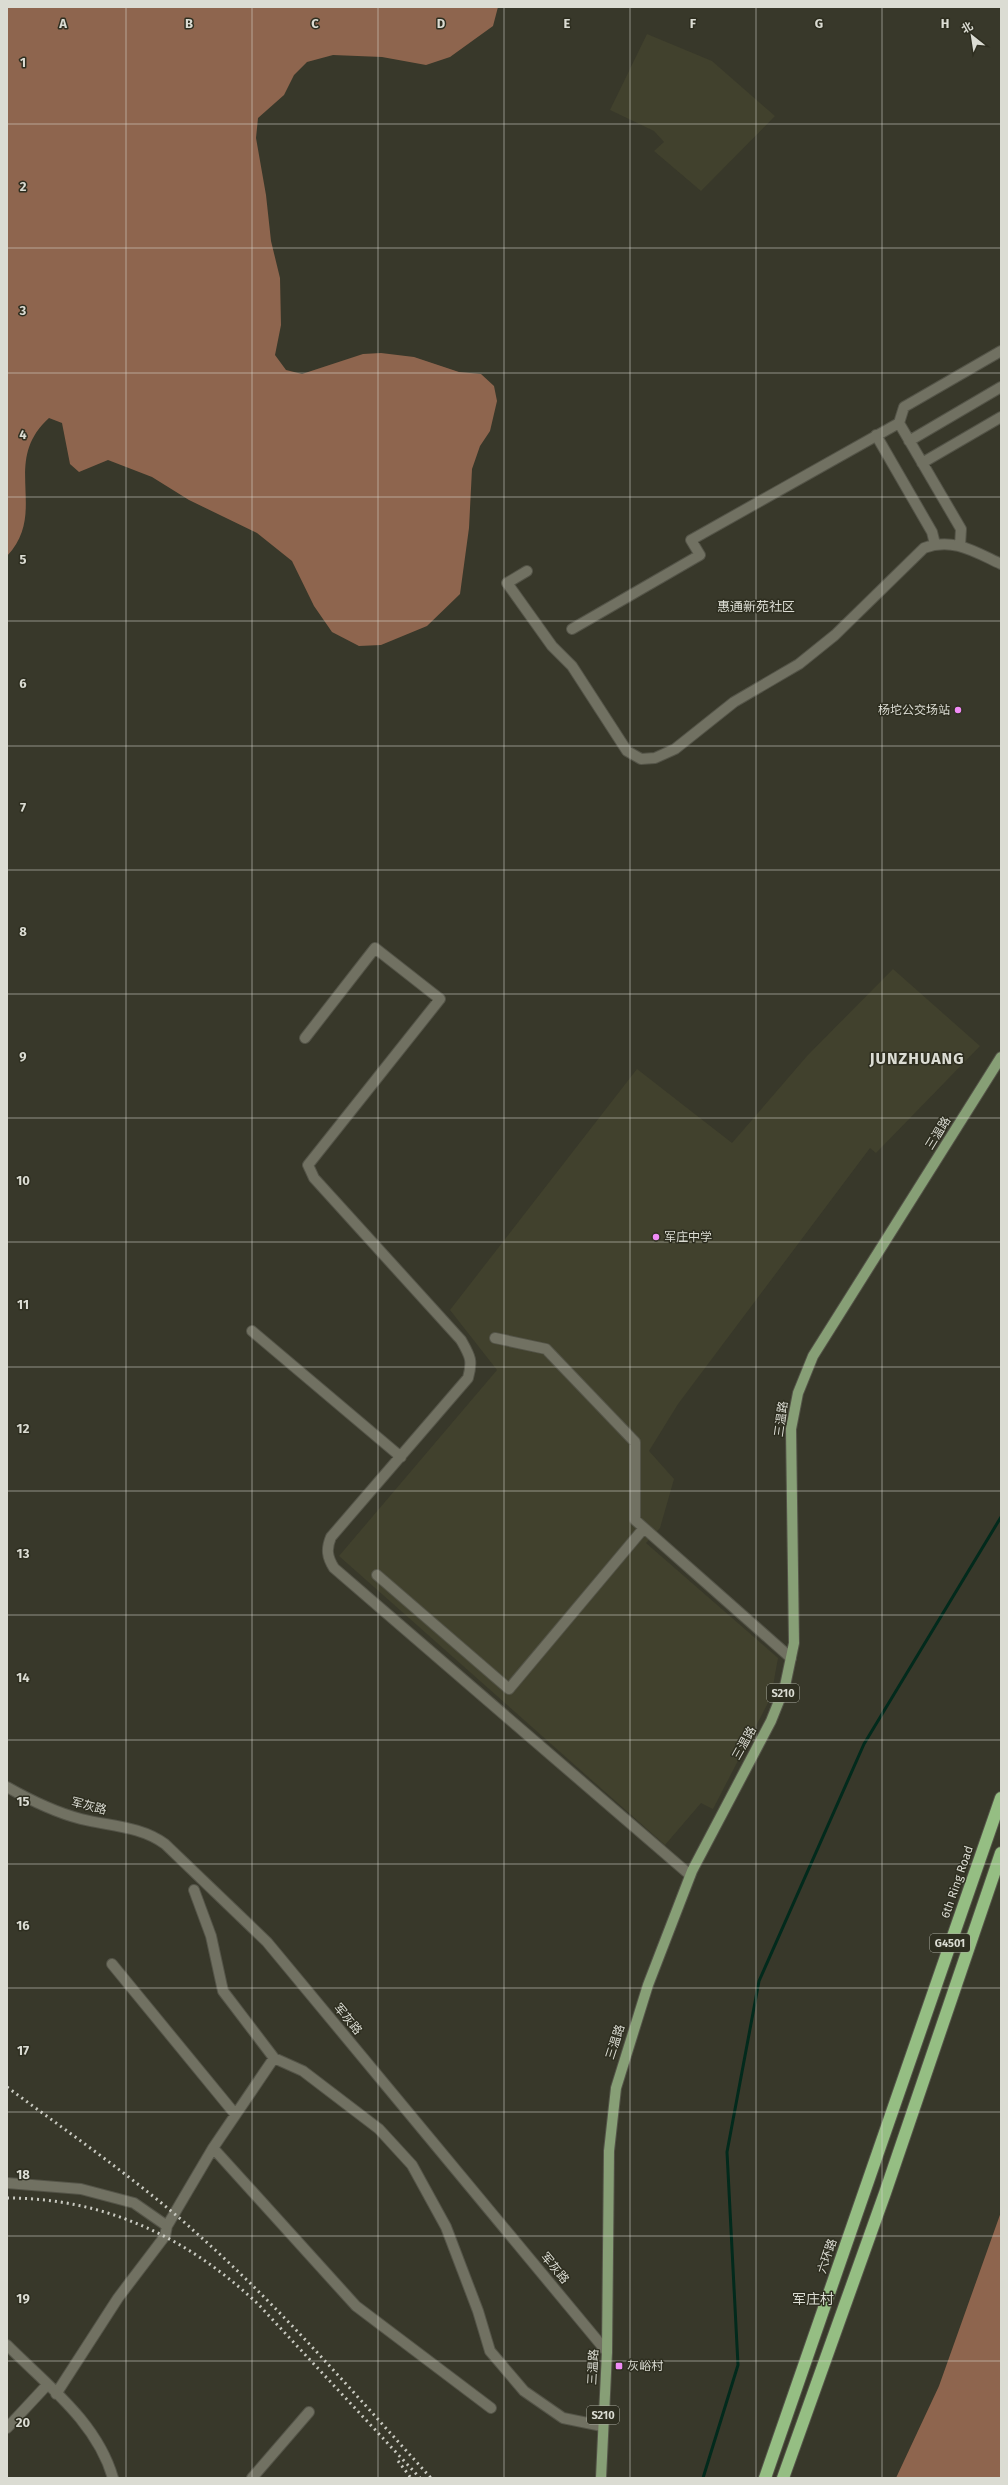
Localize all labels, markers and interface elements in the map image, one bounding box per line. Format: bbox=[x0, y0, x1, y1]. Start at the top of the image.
text: A bbox=[58, 16, 67, 31]
text: B bbox=[185, 16, 193, 31]
text: C bbox=[311, 16, 319, 31]
text: D bbox=[437, 16, 446, 31]
text: E bbox=[564, 16, 571, 31]
text: F bbox=[690, 16, 697, 31]
text: G bbox=[815, 16, 823, 31]
text: H bbox=[941, 16, 949, 31]
north arrow bbox=[952, 16, 992, 56]
text: 北 bbox=[959, 19, 975, 36]
text: 1 bbox=[20, 55, 26, 70]
text: 2 bbox=[20, 179, 27, 194]
text: 3 bbox=[19, 303, 27, 318]
text: 4 bbox=[19, 427, 27, 442]
text: 5 bbox=[20, 552, 27, 567]
district label: 惠通新苑社区 bbox=[717, 599, 795, 614]
text: 6 bbox=[19, 676, 27, 691]
place label: 杨坨公交场站 bbox=[878, 703, 950, 717]
marker: 杨坨公交场站 bbox=[953, 705, 963, 715]
text: 7 bbox=[20, 800, 26, 815]
text: 8 bbox=[19, 924, 27, 939]
text: 9 bbox=[19, 1049, 27, 1064]
district label: JUNZHUANG bbox=[868, 1049, 965, 1068]
street label: 三温路 bbox=[923, 1114, 953, 1152]
text: 10 bbox=[16, 1173, 30, 1188]
place label: 军庄中学 bbox=[664, 1230, 712, 1244]
marker: 军庄中学 bbox=[651, 1232, 661, 1242]
text: 11 bbox=[17, 1297, 29, 1312]
street label: 三温路 bbox=[772, 1400, 790, 1438]
text: 12 bbox=[17, 1421, 30, 1436]
text: 13 bbox=[17, 1546, 30, 1561]
text: 14 bbox=[16, 1670, 30, 1685]
road number: S210 bbox=[767, 1684, 799, 1702]
street label: 三温路 bbox=[729, 1724, 759, 1762]
text: 15 bbox=[16, 1794, 30, 1809]
street label: 军灰路 bbox=[70, 1795, 108, 1817]
street label: 6th Ring Road bbox=[938, 1844, 976, 1920]
text: 16 bbox=[16, 1918, 30, 1933]
road number: G4501 bbox=[930, 1934, 970, 1952]
street label: 军灰路 bbox=[331, 2001, 365, 2037]
street label: 三温路 bbox=[603, 2023, 627, 2061]
text: 17 bbox=[17, 2043, 29, 2058]
text: 18 bbox=[16, 2167, 30, 2182]
street label: 六环路 bbox=[815, 2237, 839, 2275]
street label: 军灰路 bbox=[538, 2250, 572, 2286]
text: 19 bbox=[16, 2291, 30, 2306]
district label: 军庄村 bbox=[792, 2291, 834, 2308]
street label: 三温路 bbox=[585, 2349, 601, 2385]
place label: 灰峪村 bbox=[627, 2359, 664, 2373]
marker: 灰峪村 bbox=[614, 2361, 624, 2371]
road number: S210 bbox=[587, 2406, 619, 2424]
text: 20 bbox=[16, 2415, 31, 2430]

